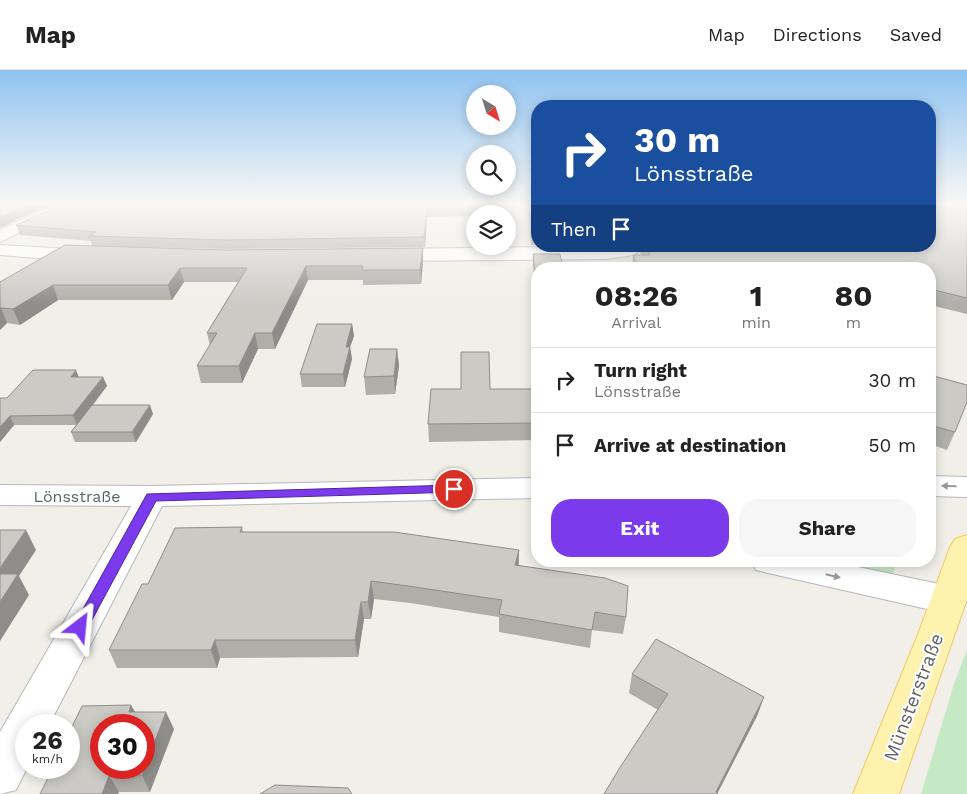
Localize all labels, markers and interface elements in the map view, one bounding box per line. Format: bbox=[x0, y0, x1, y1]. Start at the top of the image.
text: Map bbox=[25, 21, 76, 49]
text: Map bbox=[708, 24, 745, 45]
text: Directions bbox=[773, 24, 862, 45]
text: Saved bbox=[890, 24, 942, 45]
north arrow bbox=[466, 85, 516, 135]
map controls bbox=[466, 85, 516, 255]
text: 30 m bbox=[634, 119, 720, 161]
icon: right bbox=[551, 120, 616, 185]
button: search bbox=[466, 145, 516, 195]
text: Lönsstraße bbox=[634, 161, 753, 186]
button: layers bbox=[466, 205, 516, 255]
icon: arrive bbox=[607, 215, 635, 243]
text: Then bbox=[551, 218, 597, 241]
text: 08:26 bbox=[594, 278, 678, 313]
text: 1 bbox=[750, 278, 763, 313]
text: 80 bbox=[834, 278, 873, 313]
text: Arrival bbox=[611, 313, 661, 332]
text: min bbox=[742, 313, 771, 332]
text: m bbox=[846, 313, 861, 332]
text: Turn right bbox=[594, 359, 687, 382]
icon: right bbox=[551, 366, 579, 394]
text: 30 m bbox=[869, 369, 916, 392]
text: Lönsstraße bbox=[594, 382, 681, 401]
icon: arrive bbox=[551, 431, 579, 459]
text: Arrive at destination bbox=[594, 434, 786, 457]
text: 50 m bbox=[869, 434, 916, 457]
pin bbox=[433, 468, 475, 510]
icon: arrive bbox=[440, 475, 468, 503]
one-way arrow bbox=[940, 482, 956, 490]
street label: Lönsstraße bbox=[34, 487, 120, 506]
button: Exit bbox=[551, 499, 729, 557]
button: Share bbox=[739, 499, 916, 557]
one-way arrow bbox=[825, 572, 840, 580]
position arrow bbox=[53, 600, 105, 652]
street label: Münsterstraße bbox=[879, 630, 948, 764]
speed limit sign: 30 bbox=[90, 714, 155, 779]
text: 26 bbox=[32, 726, 63, 755]
text: km/h bbox=[32, 752, 63, 766]

